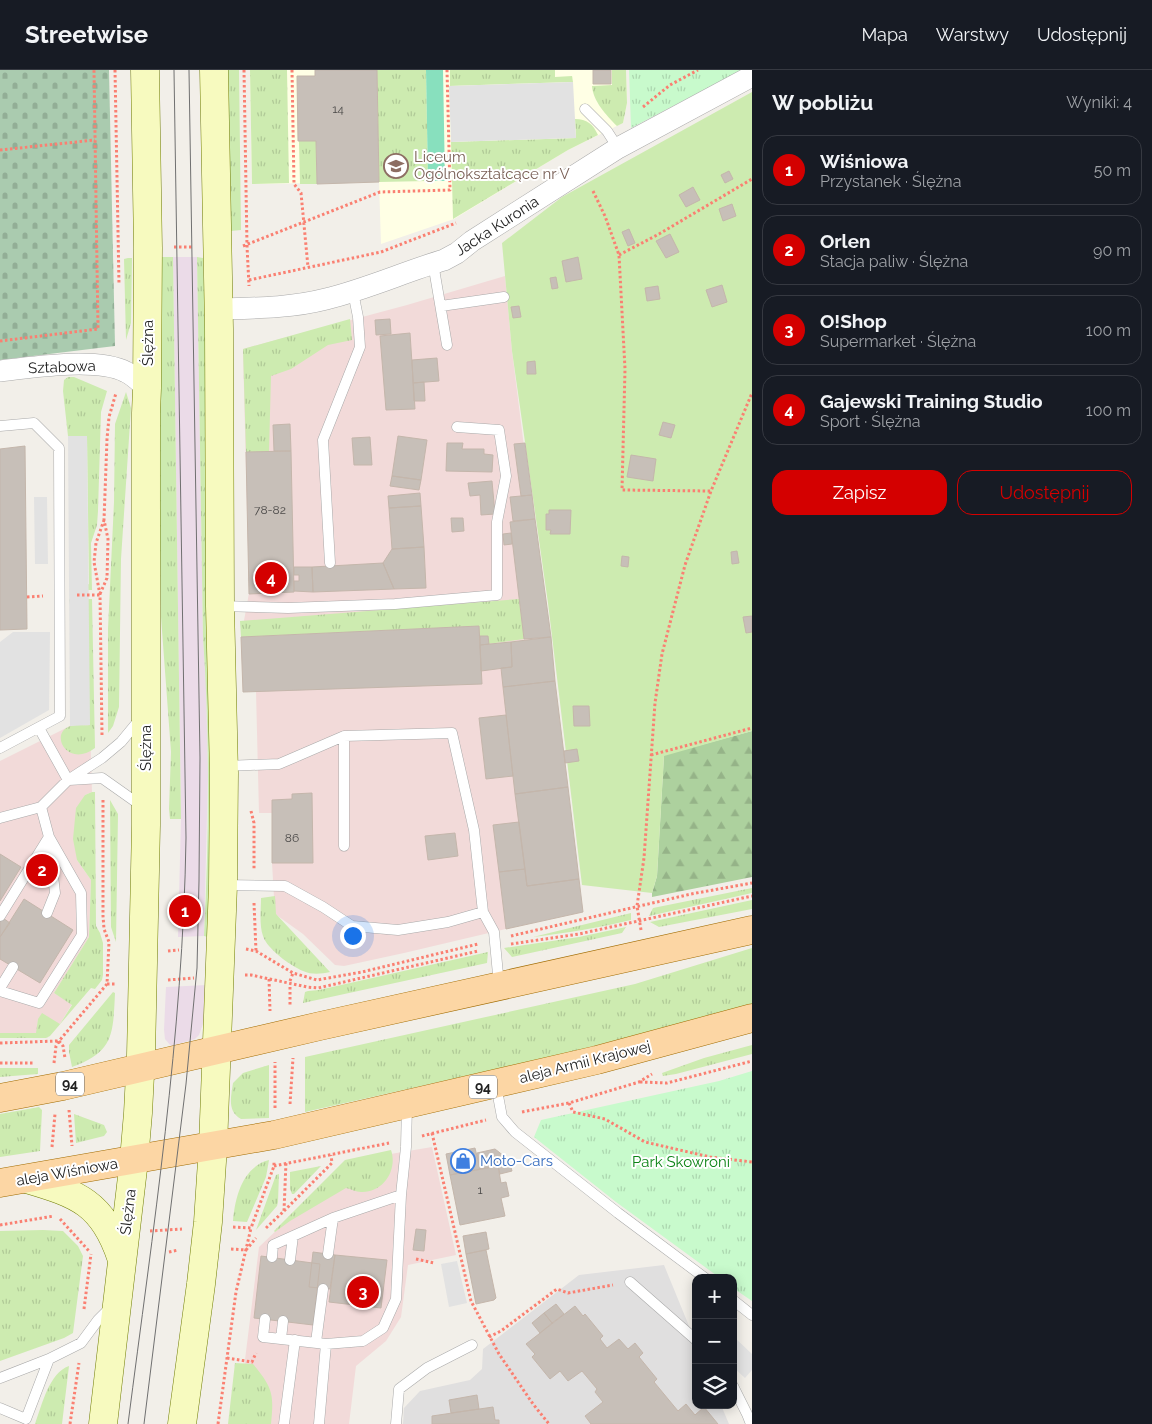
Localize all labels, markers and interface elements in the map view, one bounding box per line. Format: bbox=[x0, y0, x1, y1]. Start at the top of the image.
text: Streetwise bbox=[25, 20, 148, 49]
text: Mapa bbox=[861, 24, 908, 45]
text: Warstwy bbox=[936, 24, 1009, 45]
text: Udostępnij bbox=[1037, 24, 1127, 45]
text: W pobliżu bbox=[772, 90, 873, 115]
text: Wyniki: 4 bbox=[1066, 93, 1132, 112]
house number: 14 bbox=[332, 102, 344, 116]
place label: Liceum Ogólnokształcące nr V bbox=[414, 148, 570, 183]
text: Wiśniowa bbox=[820, 150, 908, 172]
school or university icon: Liceum Ogólnokształcące nr V bbox=[383, 153, 409, 179]
text: 1 bbox=[785, 161, 793, 180]
text: 50 m bbox=[1094, 161, 1131, 180]
text: Przystanek · Ślężna bbox=[820, 172, 961, 191]
street label: Jacka Kuronia bbox=[452, 192, 542, 260]
text: Orlen bbox=[820, 230, 871, 252]
text: 2 bbox=[784, 241, 794, 260]
text: 90 m bbox=[1093, 241, 1131, 260]
text: Stacja paliw · Ślężna bbox=[820, 252, 968, 271]
text: O!Shop bbox=[820, 310, 887, 332]
street label: Ślężna bbox=[139, 320, 157, 366]
text: 3 bbox=[785, 321, 793, 340]
text: 100 m bbox=[1086, 321, 1131, 340]
text: Supermarket · Ślężna bbox=[820, 332, 976, 351]
street label: Sztabowa bbox=[28, 357, 96, 377]
text: Gajewski Training Studio bbox=[820, 390, 1043, 412]
text: 4 bbox=[784, 401, 794, 420]
text: 100 m bbox=[1086, 401, 1131, 420]
text: Sport · Ślężna bbox=[820, 412, 921, 431]
button: Zapisz bbox=[772, 470, 947, 515]
button: Udostępnij bbox=[957, 470, 1132, 515]
house number: 78-82 bbox=[254, 503, 286, 517]
pin: 4 bbox=[255, 559, 287, 597]
street label: Ślężna bbox=[137, 725, 155, 771]
house number: 86 bbox=[285, 831, 299, 845]
pin: 2 bbox=[26, 851, 58, 889]
pin: 1 bbox=[169, 892, 201, 930]
your location bbox=[340, 923, 366, 949]
street label: aleja Armii Krajowej bbox=[517, 1037, 653, 1087]
road number: 94 bbox=[56, 1072, 84, 1096]
road number: 94 bbox=[469, 1076, 497, 1098]
shop icon: Moto-Cars bbox=[450, 1148, 476, 1174]
place label: Moto-Cars bbox=[480, 1152, 553, 1170]
park label: Park Skowroni bbox=[632, 1153, 730, 1171]
street label: aleja Wiśniowa bbox=[15, 1154, 119, 1190]
house number: 1 bbox=[477, 1183, 483, 1197]
street label: Ślężna bbox=[116, 1188, 140, 1236]
pin: 3 bbox=[347, 1273, 379, 1311]
map controls bbox=[692, 1274, 737, 1409]
button: + bbox=[692, 1274, 737, 1319]
button: − bbox=[692, 1319, 737, 1364]
button: layers bbox=[692, 1364, 737, 1409]

